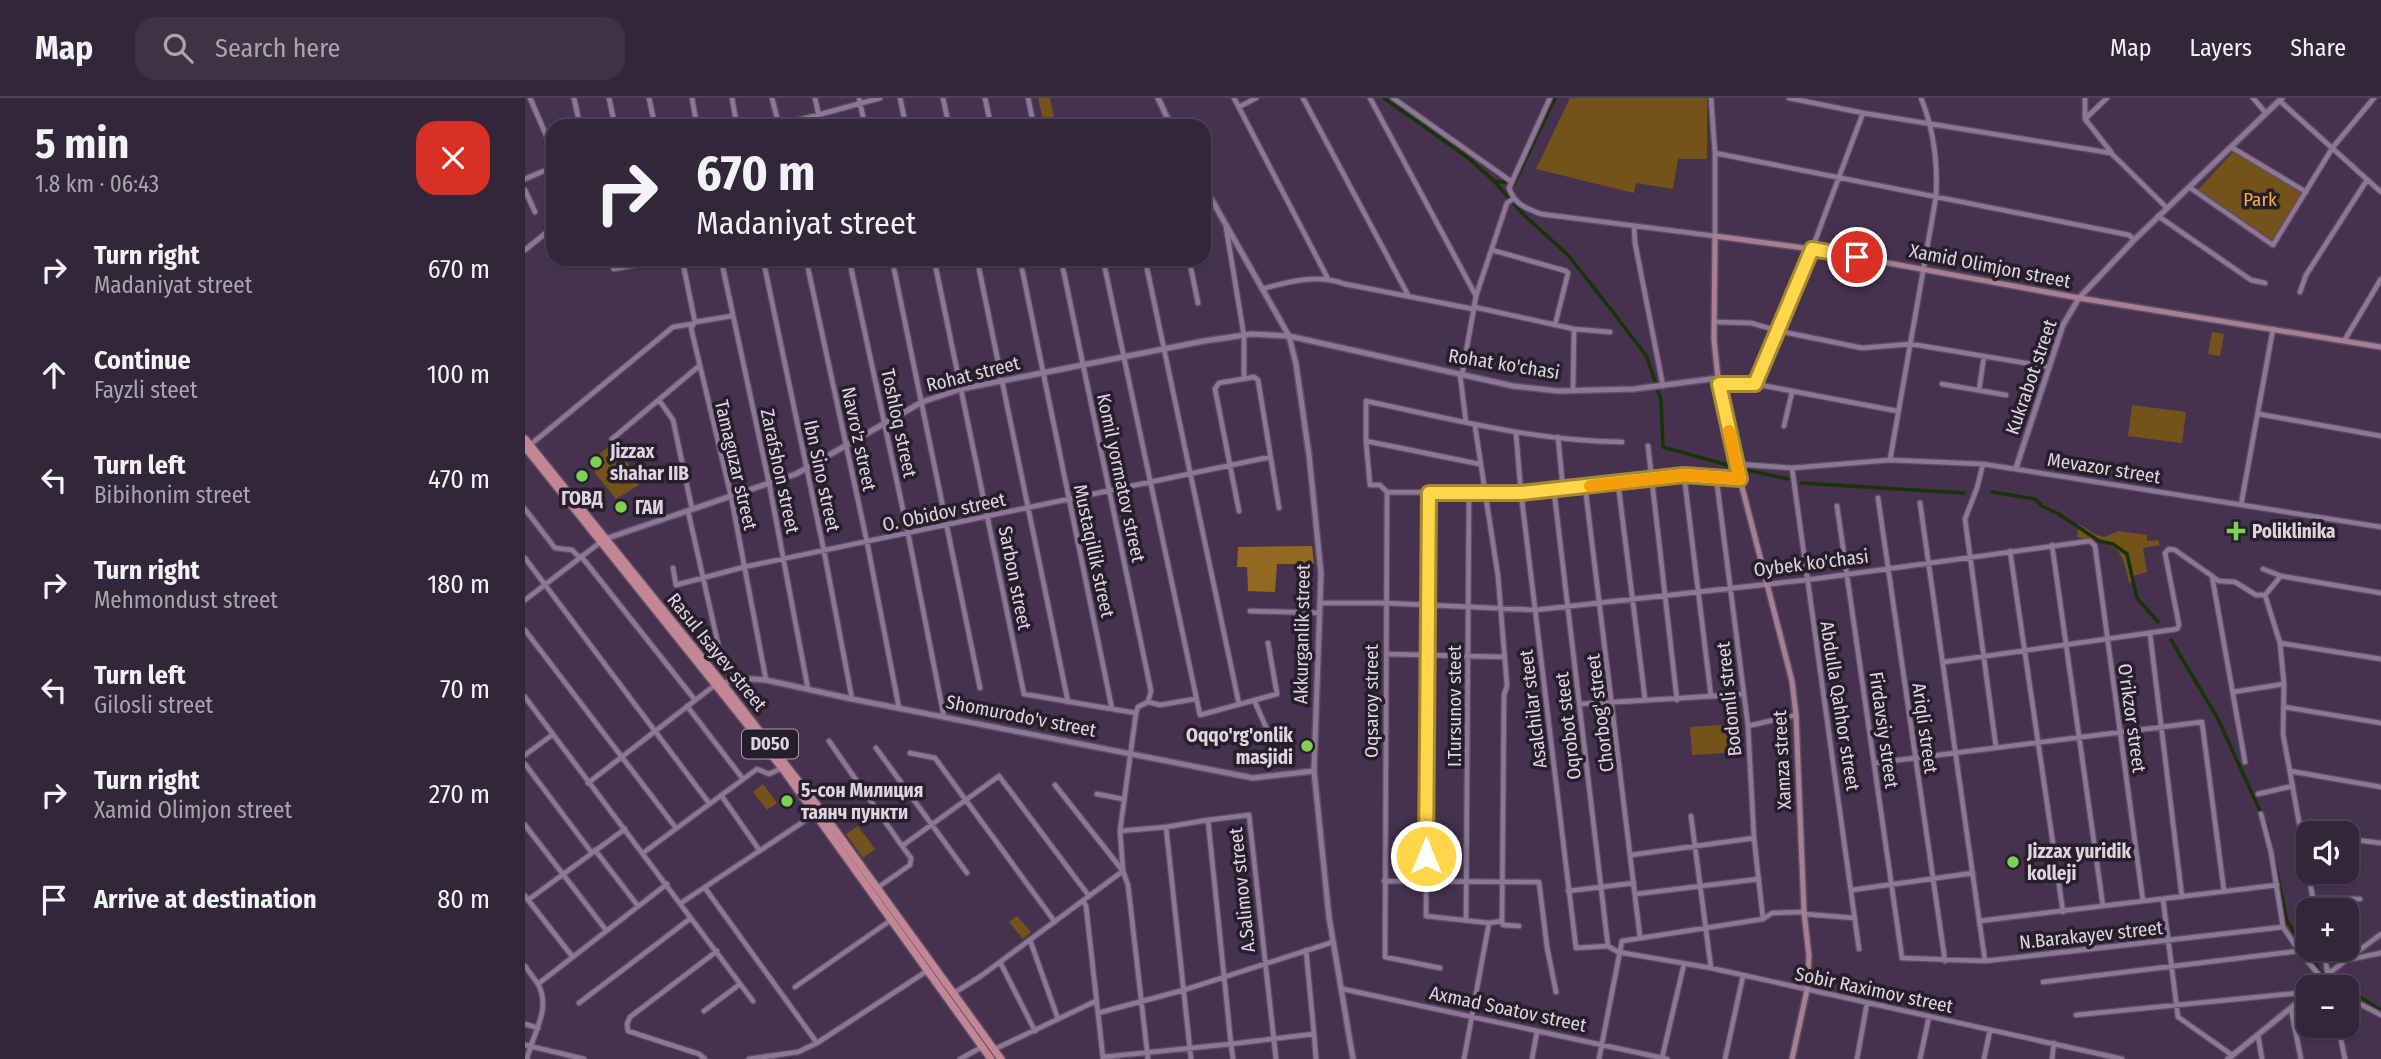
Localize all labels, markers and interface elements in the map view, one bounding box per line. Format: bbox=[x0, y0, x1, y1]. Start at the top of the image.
search box bbox=[135, 17, 625, 80]
text: Map bbox=[35, 28, 93, 68]
icon: search bbox=[159, 29, 197, 67]
text: Search here bbox=[215, 33, 340, 64]
text: Map bbox=[2110, 34, 2152, 62]
text: Layers bbox=[2190, 34, 2252, 62]
text: Share bbox=[2290, 34, 2346, 62]
text: 5 min bbox=[35, 119, 129, 169]
button: close bbox=[416, 121, 490, 195]
text: 670 m bbox=[696, 144, 816, 203]
icon: right bbox=[581, 147, 672, 238]
text: 1.8 km · 06:43 bbox=[35, 170, 159, 198]
park label: Park bbox=[2243, 188, 2277, 211]
text: Madaniyat street bbox=[696, 204, 916, 242]
pin bbox=[1827, 227, 1887, 287]
icon: arrive bbox=[1838, 238, 1876, 276]
street label: Xamid Olimjon street bbox=[1908, 239, 2073, 293]
text: Turn right bbox=[94, 240, 200, 271]
icon: right bbox=[35, 251, 73, 289]
text: 670 m bbox=[428, 254, 490, 285]
text: Madaniyat street bbox=[94, 271, 252, 299]
street label: Kukrabot street bbox=[2001, 316, 2062, 438]
street label: Rohat ko'chasi bbox=[1447, 344, 1561, 384]
text: Continue bbox=[94, 345, 191, 376]
street label: Rohat street bbox=[924, 351, 1023, 397]
icon: ahead bbox=[35, 356, 73, 394]
text: 100 m bbox=[427, 359, 490, 390]
street label: Toshloq street bbox=[876, 366, 922, 480]
text: Fayzli steet bbox=[94, 376, 197, 404]
street label: Navro'z street bbox=[837, 385, 881, 494]
street label: Komil yormatov street bbox=[1092, 392, 1150, 565]
street label: Tamaguzar street bbox=[710, 398, 762, 533]
street label: Zarafshon street bbox=[756, 406, 805, 536]
street label: Ibn Sino street bbox=[799, 418, 845, 535]
place label: Jizzax shahar IIB bbox=[609, 440, 689, 485]
street label: Mevazor street bbox=[2046, 448, 2163, 488]
text: Turn left bbox=[94, 450, 186, 481]
marker: Jizzax shahar IIB bbox=[588, 454, 604, 470]
icon: left bbox=[35, 461, 73, 499]
text: 470 m bbox=[428, 464, 490, 495]
marker: ГОВД bbox=[574, 468, 590, 484]
text: Bibihonim street bbox=[94, 481, 251, 509]
street label: Mustaqillik street bbox=[1069, 482, 1119, 620]
place label: ГОВД bbox=[561, 487, 603, 510]
street label: O. Obidov street bbox=[880, 488, 1008, 536]
place label: ГАИ bbox=[635, 496, 664, 519]
marker: ГАИ bbox=[613, 499, 629, 515]
place label: Poliklinika bbox=[2252, 520, 2336, 543]
marker: Poliklinika bbox=[2226, 521, 2246, 541]
street label: Sarbon street bbox=[994, 524, 1036, 633]
street label: Oybek ko'chasi bbox=[1752, 545, 1870, 581]
text: Turn right bbox=[94, 555, 200, 586]
street label: Akkurganlik street bbox=[1289, 563, 1315, 704]
icon: right bbox=[35, 566, 73, 604]
text: 180 m bbox=[427, 569, 490, 600]
text: Mehmondust street bbox=[94, 586, 278, 614]
street label: Rasul Isayev street bbox=[662, 588, 772, 716]
street label: Abdulla Qahhor street bbox=[1815, 619, 1865, 793]
street label: Bodomli street bbox=[1711, 640, 1746, 757]
street label: Oqsaroy street bbox=[1360, 643, 1383, 758]
street label: I.Tursunov steet bbox=[1443, 644, 1466, 767]
street label: Asalchilar steet bbox=[1514, 648, 1552, 770]
street label: Chorbog' street bbox=[1581, 652, 1619, 773]
text: Turn left bbox=[94, 660, 186, 691]
street label: O'rikzor street bbox=[2113, 662, 2151, 775]
street label: Oqrobot steet bbox=[1550, 670, 1586, 781]
street label: Firdavsiy street bbox=[1864, 670, 1904, 790]
icon: left bbox=[35, 671, 73, 709]
text: 70 m bbox=[440, 674, 490, 705]
street label: Ariqli street bbox=[1907, 681, 1943, 776]
street label: Shomurodo'v street bbox=[944, 690, 1099, 742]
text: Gilosli street bbox=[94, 691, 213, 719]
street label: Xamza street bbox=[1768, 709, 1796, 810]
place label: Oqqo'rg'onlik masjidi bbox=[1186, 724, 1293, 769]
road number: D050 bbox=[742, 730, 798, 758]
marker: Oqqo'rg'onlik masjidi bbox=[1299, 738, 1315, 754]
text: Turn right bbox=[94, 765, 200, 796]
icon: right bbox=[35, 776, 73, 814]
text: 270 m bbox=[429, 779, 490, 810]
place label: 5-сон Милиция таянч пункти bbox=[801, 779, 923, 824]
marker: 5-сон Милиция таянч пункти bbox=[779, 793, 795, 809]
text: Xamid Olimjon street bbox=[94, 796, 292, 824]
position arrow bbox=[1389, 819, 1463, 893]
map controls bbox=[2296, 821, 2359, 1038]
button: sound bbox=[2296, 821, 2359, 884]
street label: A.Salimov street bbox=[1224, 826, 1260, 954]
place label: Jizzax yuridik kolleji bbox=[2026, 840, 2131, 885]
marker: Jizzax yuridik kolleji bbox=[2005, 854, 2021, 870]
icon: arrive bbox=[35, 881, 73, 919]
text: Arrive at destination bbox=[94, 884, 317, 915]
text: 80 m bbox=[437, 884, 490, 915]
button: + bbox=[2296, 898, 2359, 961]
street label: N.Barakayev street bbox=[2018, 916, 2165, 954]
street label: Sobir Raximov street bbox=[1793, 962, 1956, 1018]
button: − bbox=[2296, 975, 2359, 1038]
street label: Axmad Soatov street bbox=[1428, 981, 1589, 1037]

